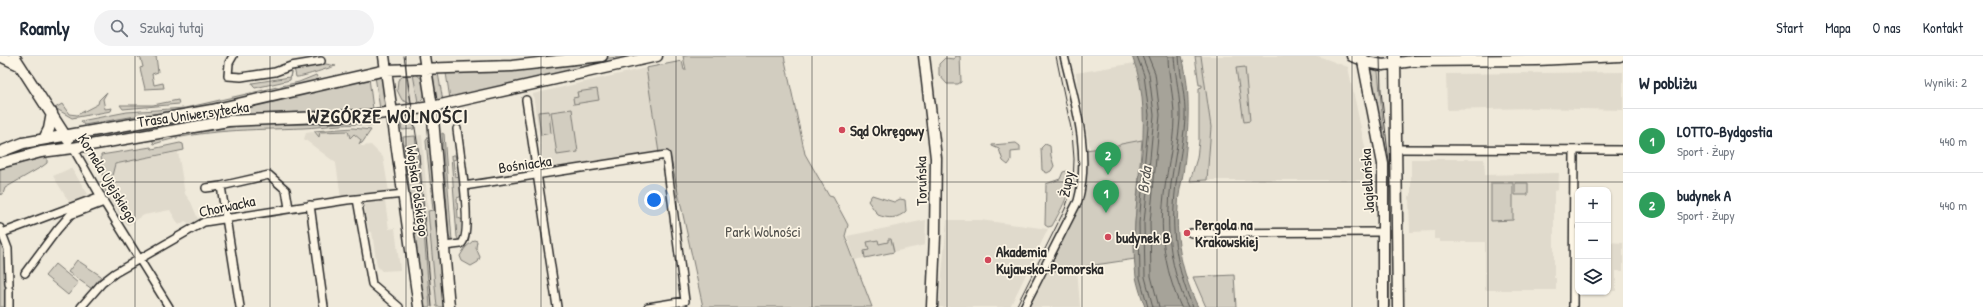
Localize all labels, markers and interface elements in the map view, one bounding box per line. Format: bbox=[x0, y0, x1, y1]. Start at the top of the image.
search box bbox=[94, 10, 374, 46]
text: Roamly bbox=[20, 15, 70, 41]
icon: search bbox=[108, 17, 130, 39]
text: Szukaj tutaj bbox=[140, 17, 204, 38]
text: Start bbox=[1776, 18, 1803, 37]
text: Mapa bbox=[1825, 18, 1851, 37]
text: O nas bbox=[1873, 18, 1901, 37]
text: Kontakt bbox=[1923, 18, 1963, 37]
text: W pobliżu bbox=[1639, 71, 1697, 94]
text: Wyniki: 2 bbox=[1924, 73, 1967, 91]
street label: Trasa Uniwersytecka bbox=[136, 96, 250, 132]
district label: WZGÓRZE WOLNOŚCI bbox=[307, 103, 469, 129]
place label: Sąd Okręgowy bbox=[850, 120, 925, 142]
text: LOTTO-Bydgostia bbox=[1677, 121, 1772, 142]
marker: Sąd Okręgowy bbox=[837, 125, 847, 135]
street label: Kornela Ujejskiego bbox=[73, 129, 143, 227]
text: 1 bbox=[1650, 132, 1654, 150]
text: 440 m bbox=[1940, 132, 1967, 150]
pin: 2 bbox=[1095, 142, 1121, 175]
text: Sport · Żupy bbox=[1677, 142, 1735, 160]
street label: Wojska Polskiego bbox=[401, 144, 435, 238]
street label: Jagiellońska bbox=[1355, 148, 1379, 214]
street label: Bośniacka bbox=[497, 150, 553, 178]
street label: Toruńska bbox=[910, 156, 932, 206]
water label: Brda bbox=[1131, 164, 1157, 195]
street label: Żupy bbox=[1053, 169, 1079, 199]
pin: 1 bbox=[1093, 180, 1119, 213]
text: budynek A bbox=[1677, 185, 1731, 206]
map controls bbox=[1575, 187, 1611, 295]
button: + bbox=[1575, 187, 1611, 223]
street label: Chorwacka bbox=[197, 190, 257, 222]
your location bbox=[644, 190, 664, 210]
text: 2 bbox=[1649, 196, 1655, 214]
text: 440 m bbox=[1940, 196, 1967, 214]
text: Sport · Żupy bbox=[1677, 206, 1735, 224]
place label: Pergola na Krakowskiej bbox=[1195, 214, 1259, 252]
park label: Park Wolności bbox=[725, 221, 801, 242]
button: − bbox=[1575, 223, 1611, 259]
place label: budynek B bbox=[1116, 227, 1171, 249]
marker: Pergola na Krakowskiej bbox=[1182, 228, 1192, 238]
marker: budynek B bbox=[1103, 232, 1113, 242]
place label: Akademia Kujawsko-Pomorska bbox=[996, 241, 1104, 279]
marker: Akademia Kujawsko-Pomorska bbox=[983, 255, 993, 265]
button: layers bbox=[1575, 259, 1611, 295]

